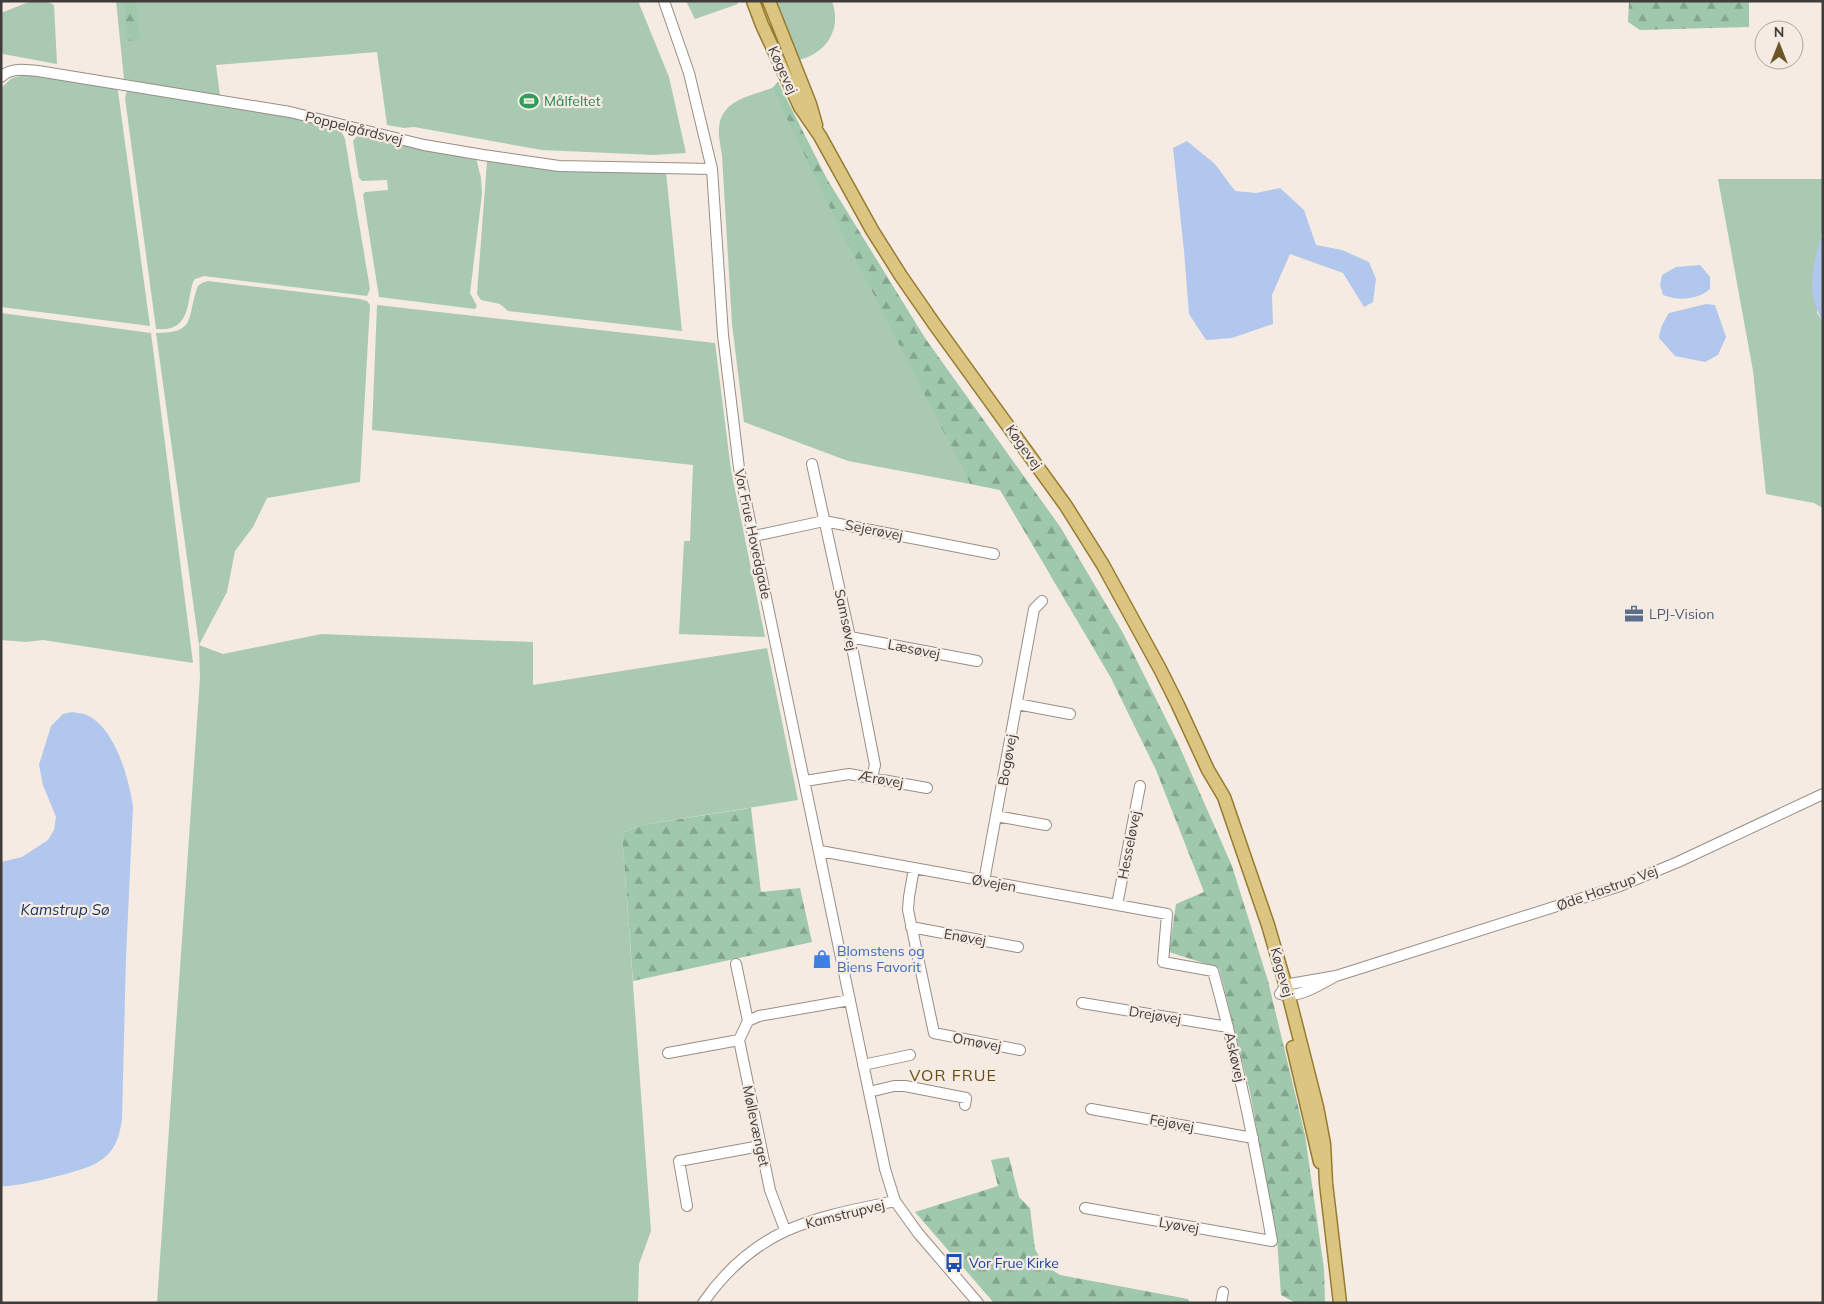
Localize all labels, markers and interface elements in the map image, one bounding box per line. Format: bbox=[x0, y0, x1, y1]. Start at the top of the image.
north arrow bbox=[1754, 20, 1804, 70]
text: N bbox=[1774, 23, 1784, 41]
street label: Køgevej bbox=[764, 43, 802, 97]
sports icon: Målfeltet bbox=[518, 90, 540, 112]
place label: Målfeltet bbox=[544, 92, 601, 110]
street label: Poppelgårdsvej bbox=[303, 107, 405, 149]
street label: Køgevej bbox=[1002, 421, 1046, 473]
street label: Vor Frue Hovedgade bbox=[730, 467, 776, 601]
street label: Sejerøvej bbox=[844, 516, 904, 544]
street label: Samsøvej bbox=[831, 588, 861, 652]
office icon: LPJ-Vision bbox=[1623, 603, 1645, 625]
place label: LPJ-Vision bbox=[1649, 605, 1714, 623]
street label: Læsøvej bbox=[886, 635, 942, 663]
street label: Bogøvej bbox=[994, 733, 1020, 787]
street label: Ærøvej bbox=[856, 766, 905, 792]
street label: Hesseløvej bbox=[1114, 809, 1144, 881]
street label: Øde Hastrup Vej bbox=[1554, 861, 1660, 915]
street label: Øvejen bbox=[970, 870, 1018, 896]
water label: Kamstrup Sø bbox=[20, 900, 110, 919]
street label: Enøvej bbox=[942, 924, 988, 950]
place label: Blomstens og Biens Favorit bbox=[837, 942, 925, 976]
street label: Køgevej bbox=[1266, 945, 1298, 999]
shop icon: Blomstens og Biens Favorit bbox=[811, 948, 833, 970]
street label: Drejøvej bbox=[1128, 1002, 1182, 1028]
street label: Omøvej bbox=[951, 1028, 1003, 1056]
street label: Askøvej bbox=[1221, 1030, 1249, 1084]
district label: VOR FRUE bbox=[909, 1065, 997, 1085]
street label: Møllevænget bbox=[739, 1084, 773, 1169]
street label: Fejøvej bbox=[1148, 1110, 1196, 1136]
street label: Kamstrupvej bbox=[803, 1195, 887, 1233]
street label: Lyøvej bbox=[1157, 1213, 1201, 1237]
bus stop icon: Vor Frue Kirke bbox=[943, 1252, 965, 1274]
place label: Vor Frue Kirke bbox=[969, 1254, 1059, 1272]

